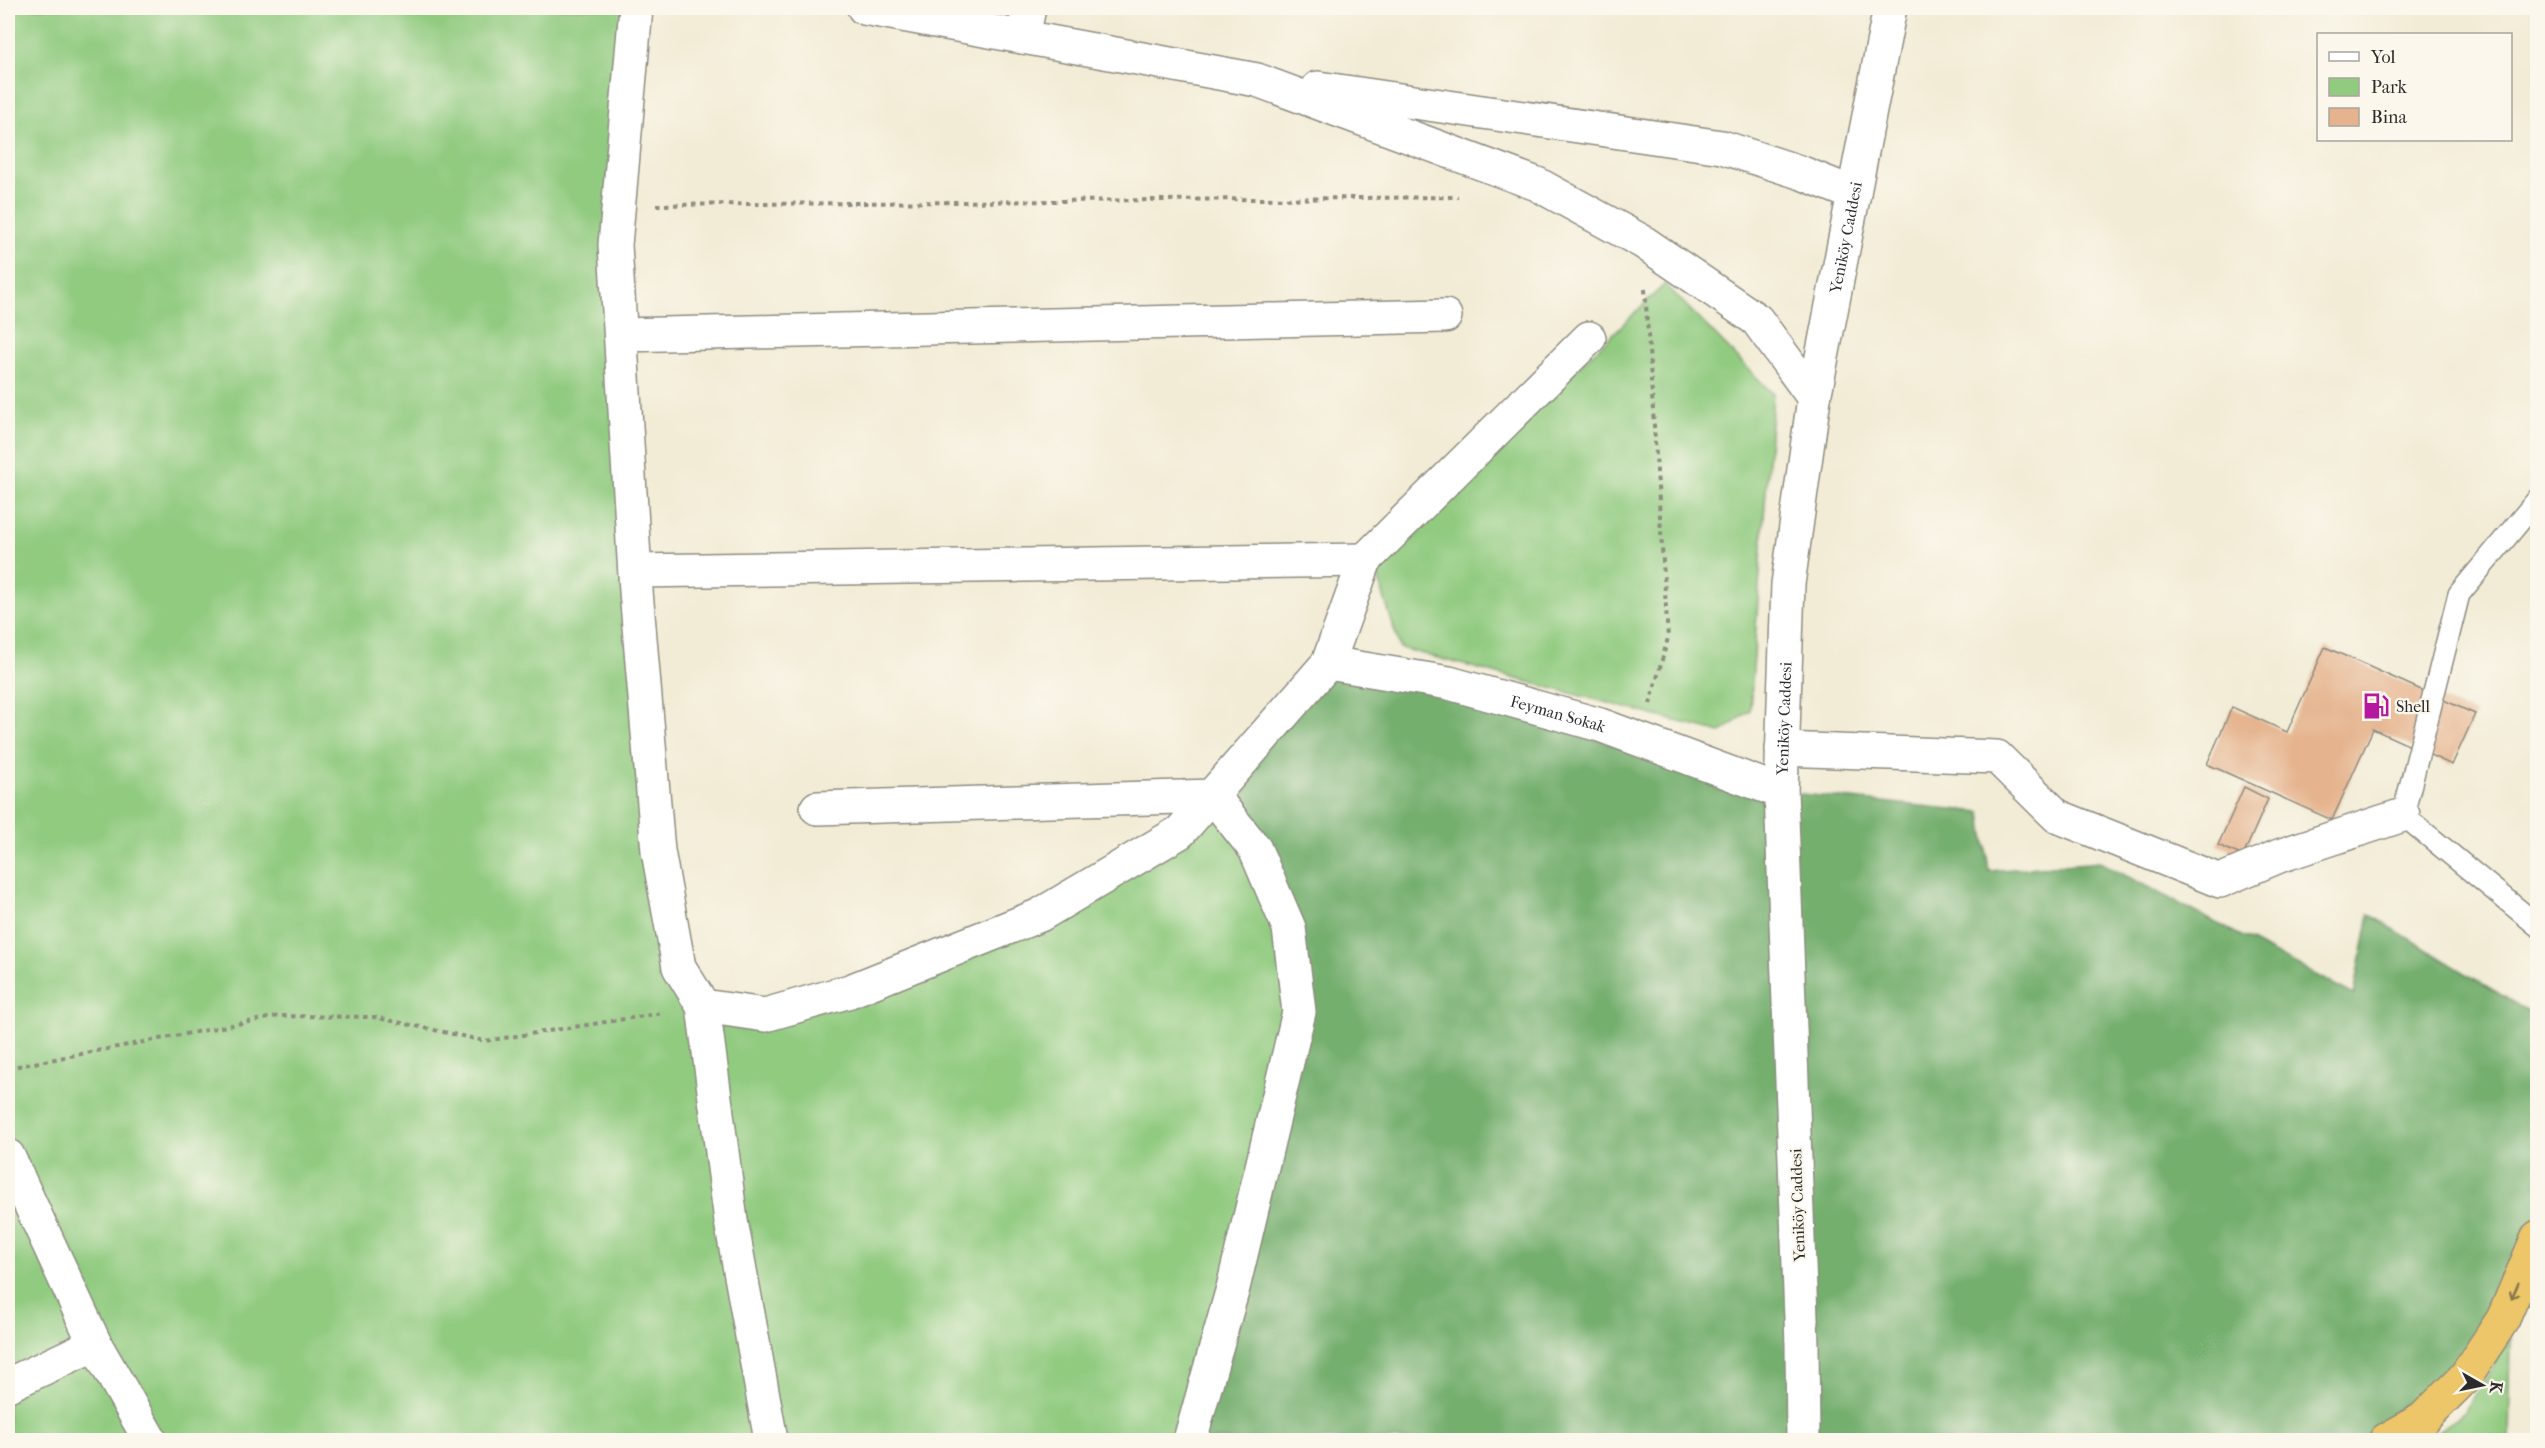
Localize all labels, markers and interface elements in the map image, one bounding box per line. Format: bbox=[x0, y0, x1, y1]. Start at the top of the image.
legend bbox=[2317, 33, 2512, 141]
text: Yol bbox=[2370, 47, 2396, 68]
text: Park bbox=[2371, 77, 2408, 98]
text: Bina bbox=[2371, 107, 2407, 128]
street label: Yeniköy Caddesi bbox=[1825, 180, 1866, 296]
street label: Yeniköy Caddesi bbox=[1773, 661, 1795, 776]
fuel station icon: Shell bbox=[2361, 691, 2391, 721]
street label: Feyman Sokak bbox=[1508, 692, 1609, 737]
place label: Shell bbox=[2396, 697, 2430, 716]
street label: Yeniköy Caddesi bbox=[1786, 1148, 1809, 1263]
one-way arrow bbox=[2509, 1282, 2520, 1300]
north arrow bbox=[2452, 1355, 2512, 1415]
text: K bbox=[2486, 1380, 2507, 1396]

